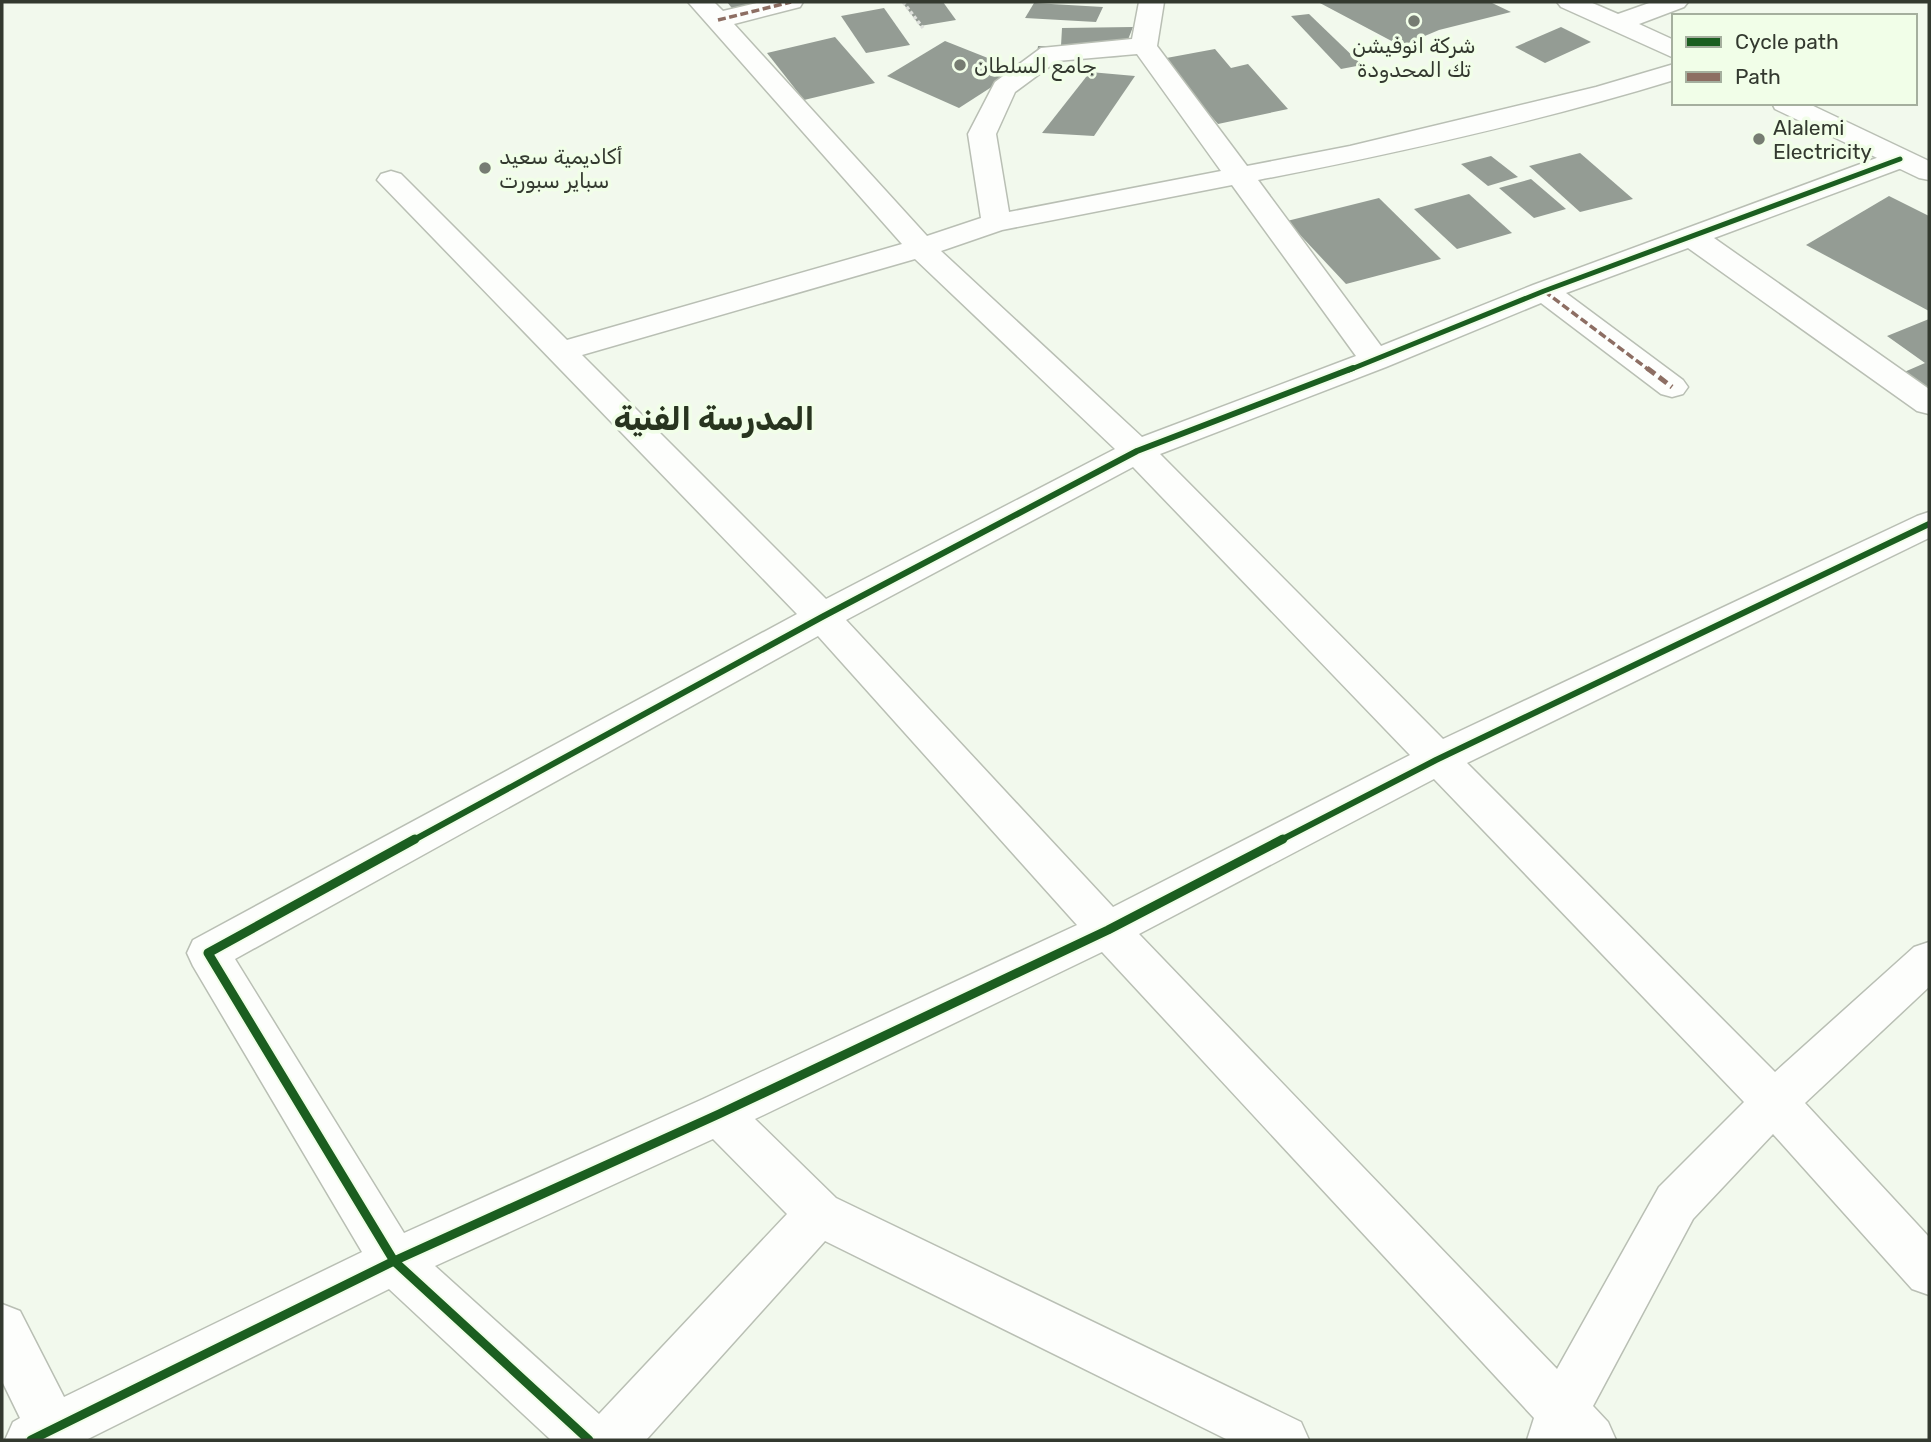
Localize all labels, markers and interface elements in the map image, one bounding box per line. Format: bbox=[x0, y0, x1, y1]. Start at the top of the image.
marker: شركة انوفيشن تك المحدودة bbox=[1406, 13, 1422, 29]
legend bbox=[1672, 14, 1917, 105]
text: Cycle path bbox=[1735, 29, 1839, 54]
place label: شركة انوفيشن تك المحدودة bbox=[1352, 33, 1476, 83]
place label: جامع السلطان bbox=[974, 53, 1097, 81]
marker: جامع السلطان bbox=[952, 57, 968, 73]
text: Path bbox=[1735, 64, 1781, 89]
place label: Alalemi Electricity bbox=[1773, 115, 1872, 164]
marker: Alalemi Electricity bbox=[1751, 131, 1767, 147]
place label: أكاديمية سعيد سباير سبورت bbox=[499, 144, 623, 193]
marker: أكاديمية سعيد سباير سبورت bbox=[477, 160, 493, 176]
district label: المدرسة الفنية bbox=[614, 400, 814, 438]

